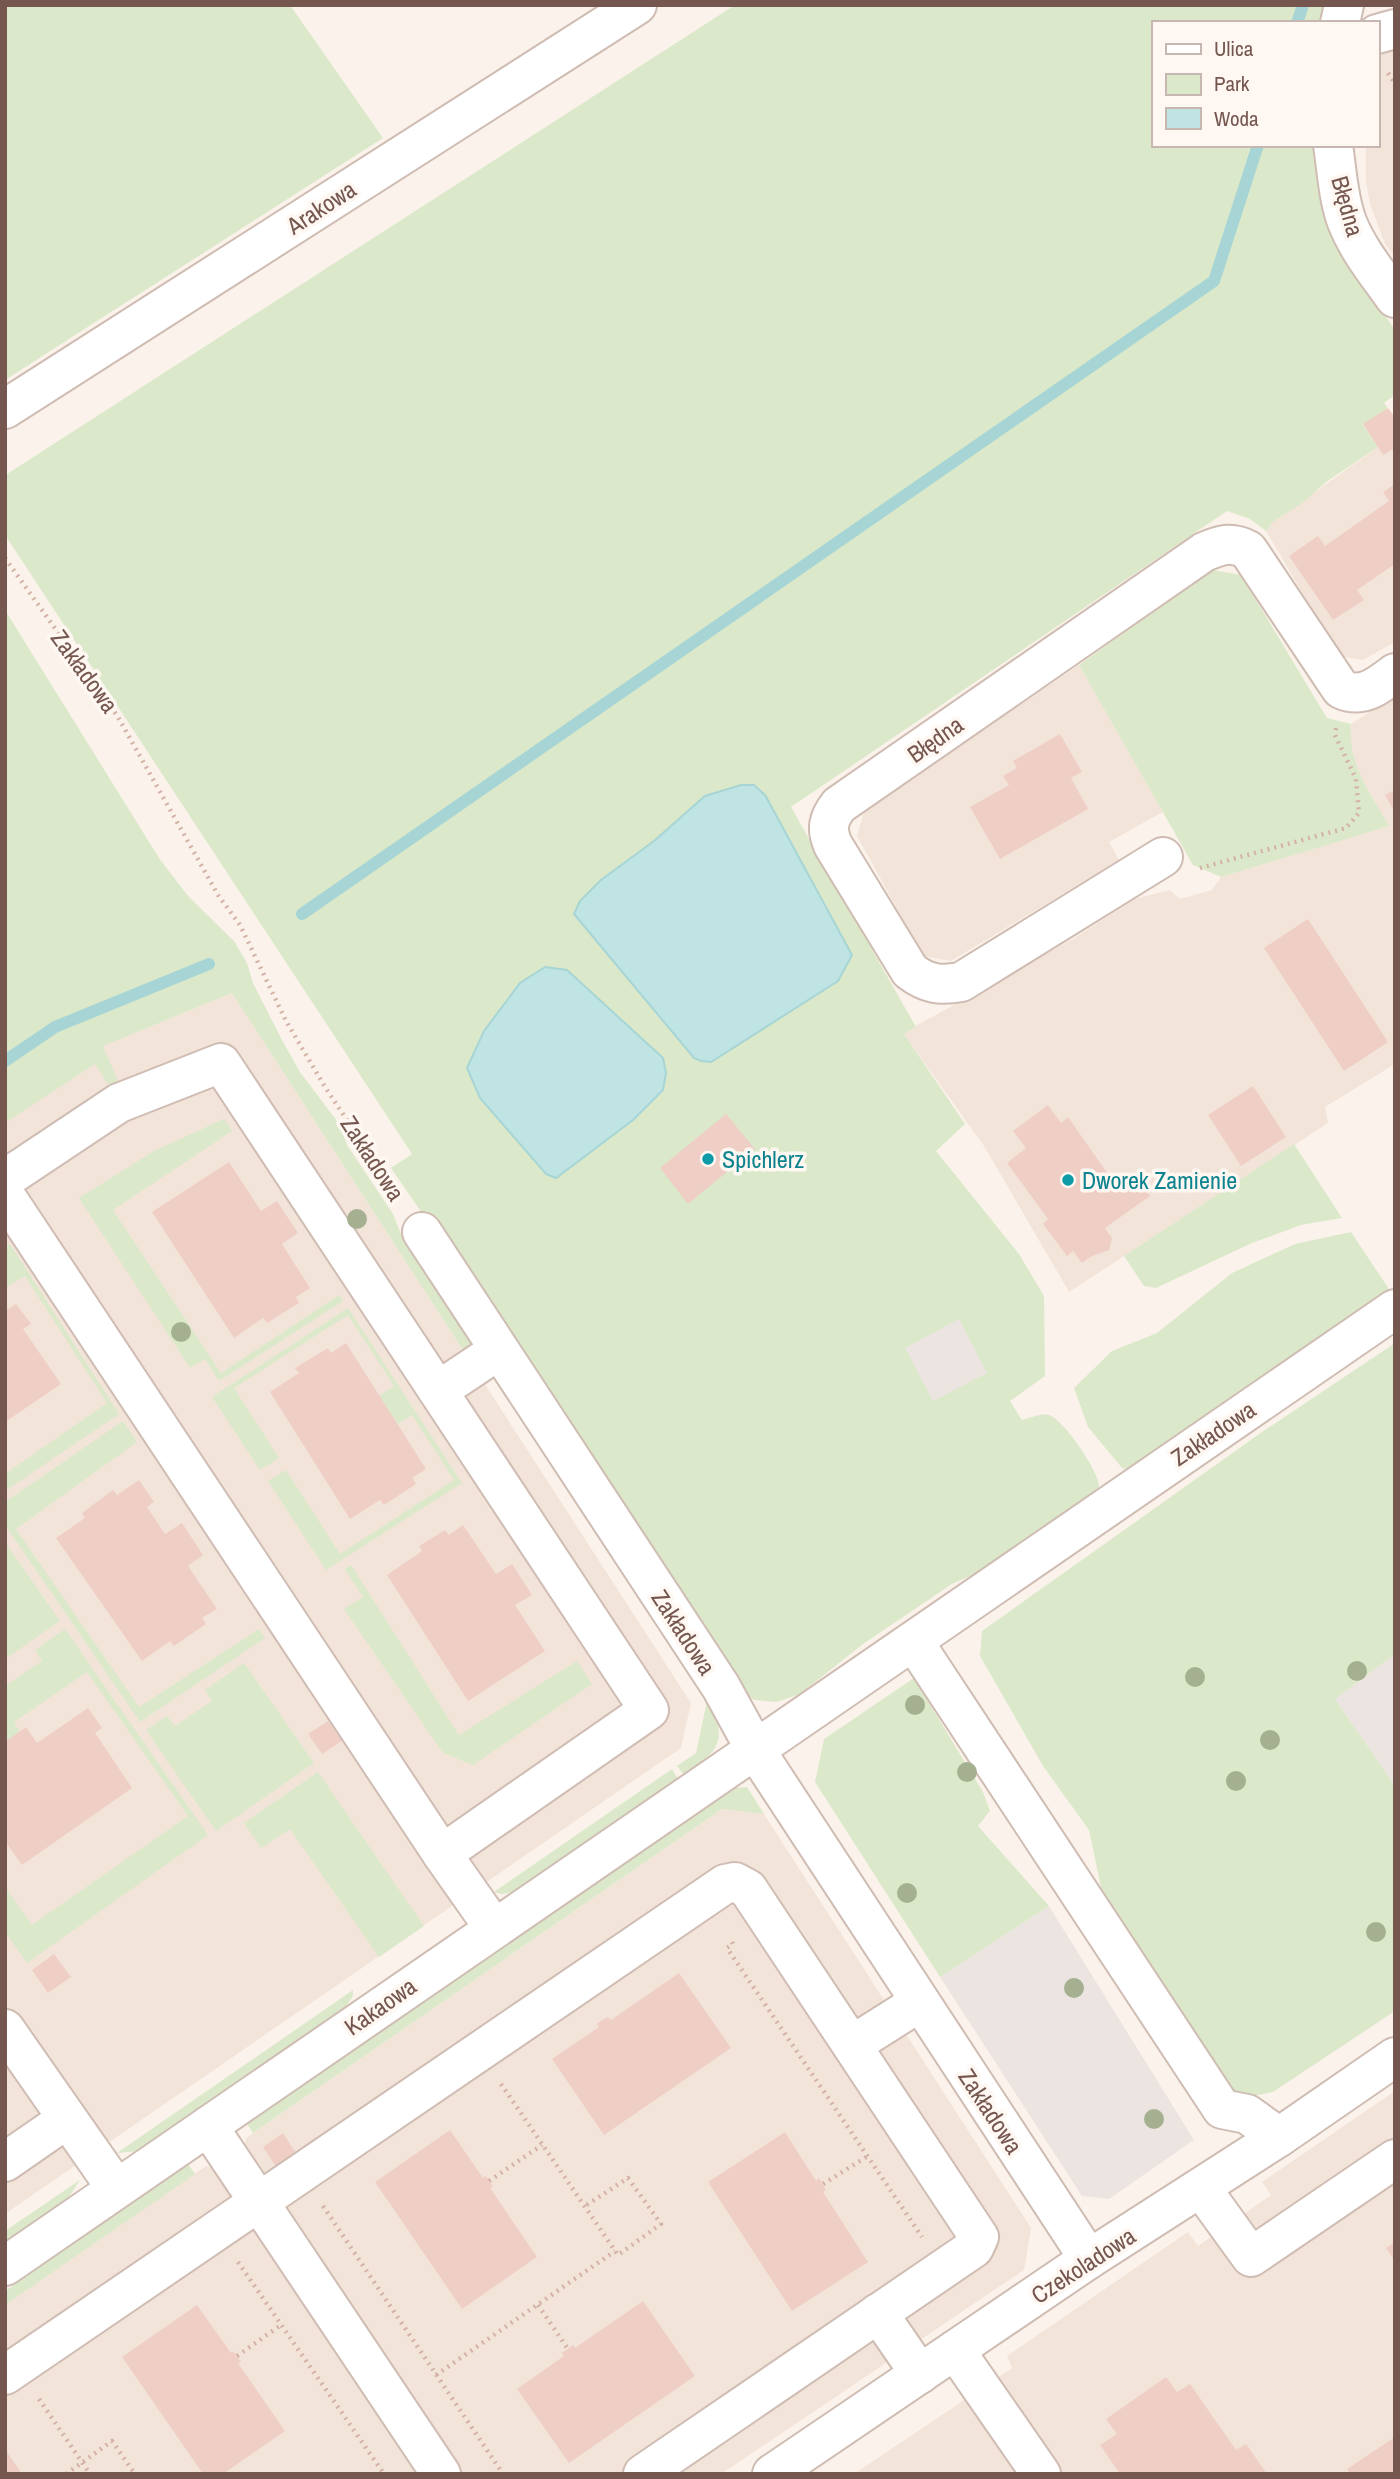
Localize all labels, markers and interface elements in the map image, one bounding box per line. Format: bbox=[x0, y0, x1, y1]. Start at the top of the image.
legend bbox=[1152, 21, 1379, 147]
text: Ulica bbox=[1214, 34, 1254, 63]
text: Park bbox=[1214, 69, 1250, 98]
text: Woda bbox=[1214, 104, 1259, 133]
street label: Błędna bbox=[1324, 172, 1372, 240]
street label: Arakowa bbox=[279, 173, 362, 242]
street label: Zakładowa bbox=[44, 623, 126, 719]
street label: Błędna bbox=[901, 708, 969, 770]
street label: Zakładowa bbox=[334, 1109, 412, 1207]
place label: Spichlerz bbox=[722, 1143, 804, 1175]
marker: Spichlerz bbox=[700, 1151, 716, 1167]
place label: Dworek Zamienie bbox=[1082, 1164, 1237, 1196]
marker: Dworek Zamienie bbox=[1060, 1172, 1076, 1188]
street label: Zakładowa bbox=[1165, 1393, 1261, 1473]
street label: Zakładowa bbox=[645, 1583, 723, 1681]
street label: Kakaowa bbox=[338, 1970, 422, 2042]
street label: Zakładowa bbox=[952, 2062, 1030, 2160]
street label: Czekoladowa bbox=[1025, 2219, 1141, 2311]

